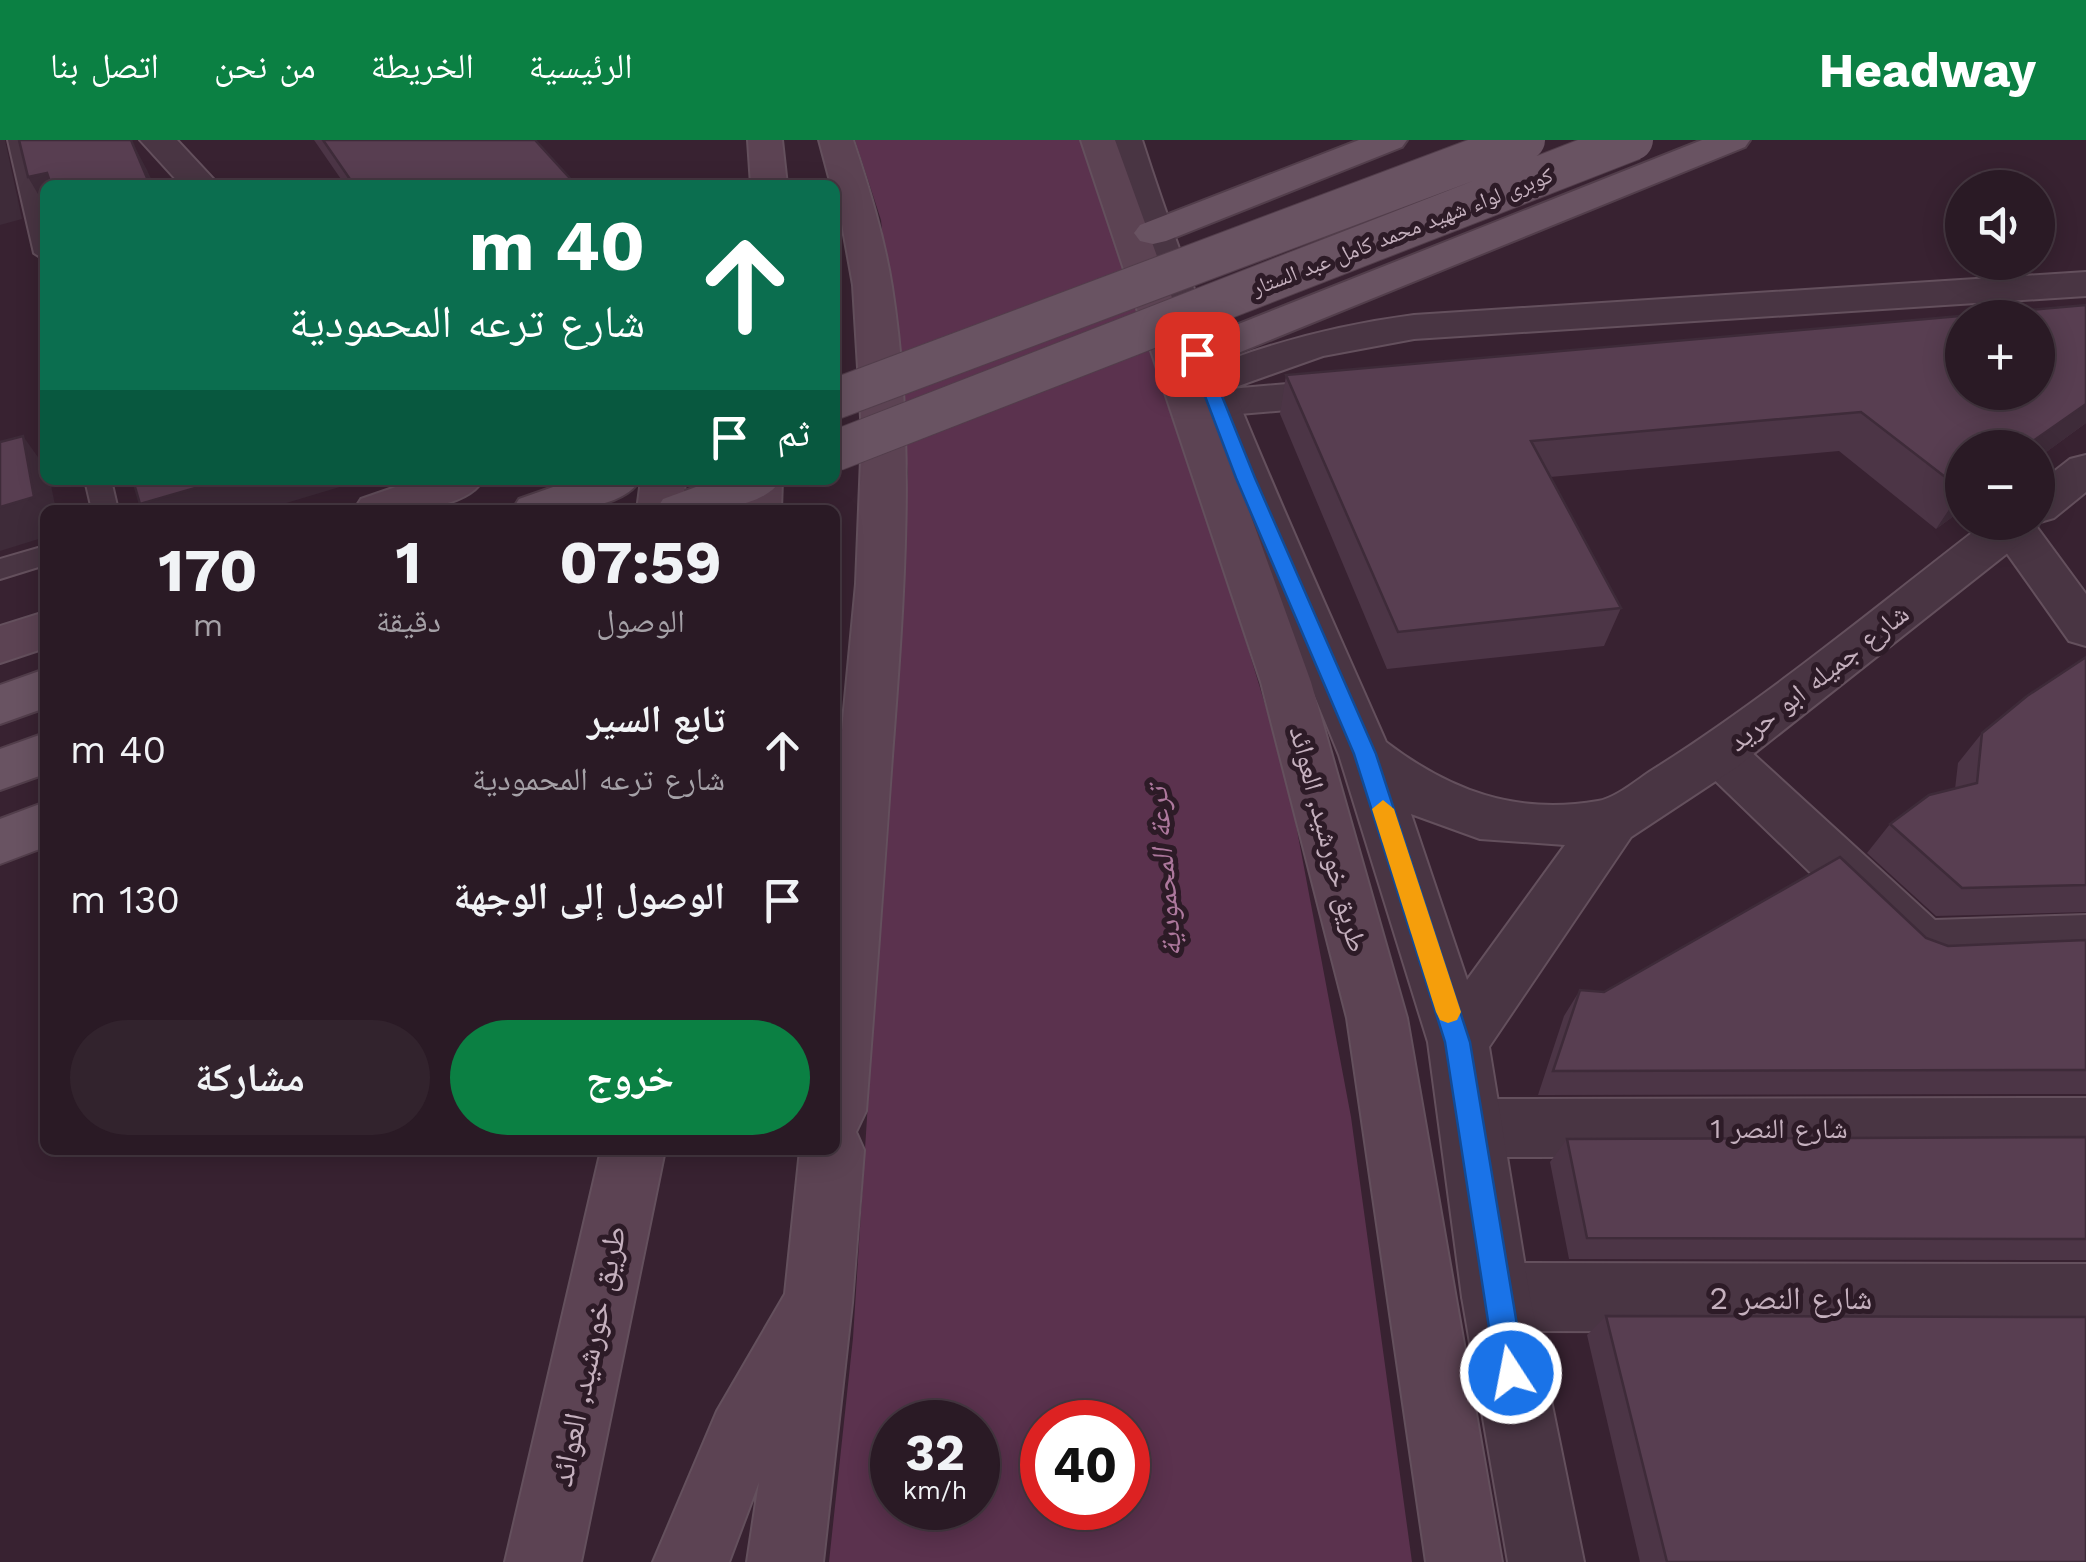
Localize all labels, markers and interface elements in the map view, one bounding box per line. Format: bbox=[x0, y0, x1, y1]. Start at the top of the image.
text: Headway bbox=[1819, 42, 2036, 99]
text: اتصل بنا bbox=[50, 45, 159, 87]
text: من نحن bbox=[214, 45, 316, 87]
text: الخريطة bbox=[371, 45, 474, 87]
text: الرئيسية bbox=[529, 45, 632, 87]
street label: كوبرى لواء شهيد محمد كامل عبد الستار bbox=[1247, 162, 1557, 302]
map controls bbox=[1945, 170, 2055, 540]
button: sound bbox=[1945, 170, 2055, 280]
text: 40 m bbox=[469, 205, 645, 287]
icon: ahead bbox=[680, 220, 810, 350]
text: شارع ترعه المحمودية bbox=[289, 295, 645, 348]
button: + bbox=[1945, 300, 2055, 410]
pin bbox=[1155, 312, 1240, 397]
icon: arrive bbox=[1170, 327, 1225, 382]
icon: arrive bbox=[702, 410, 757, 465]
text: ثم bbox=[777, 411, 810, 455]
button: − bbox=[1945, 430, 2055, 540]
text: 1 bbox=[396, 527, 421, 598]
text: 07:59 bbox=[559, 527, 722, 598]
text: 170 bbox=[158, 535, 258, 606]
street label: شارع جميله ابو حريد bbox=[1721, 597, 1916, 759]
text: دقيقة bbox=[376, 602, 441, 640]
text: الوصول bbox=[596, 602, 685, 640]
text: m bbox=[193, 606, 223, 644]
text: تابع السير bbox=[587, 697, 725, 741]
icon: ahead bbox=[755, 723, 810, 778]
street label: طريق خورشيد, العوائد bbox=[1282, 723, 1375, 956]
text: 40 m bbox=[70, 728, 166, 772]
text: شارع ترعه المحمودية bbox=[472, 760, 725, 798]
water label: ترعة المحمودية bbox=[1138, 780, 1188, 958]
icon: arrive bbox=[755, 873, 810, 928]
text: الوصول إلى الوجهة bbox=[453, 874, 725, 918]
text: 130 m bbox=[70, 878, 180, 922]
button: مشاركة bbox=[70, 1020, 430, 1135]
button: خروج bbox=[450, 1020, 810, 1135]
street label: شارع النصر 1 bbox=[1710, 1112, 1848, 1146]
street label: طريق خورشيد, العوائد bbox=[542, 1222, 635, 1490]
street label: شارع النصر 2 bbox=[1710, 1279, 1872, 1318]
position arrow bbox=[1459, 1321, 1563, 1425]
speed limit sign: 40 bbox=[1020, 1400, 1150, 1530]
text: 32 bbox=[905, 1423, 965, 1482]
text: km/h bbox=[903, 1476, 967, 1505]

